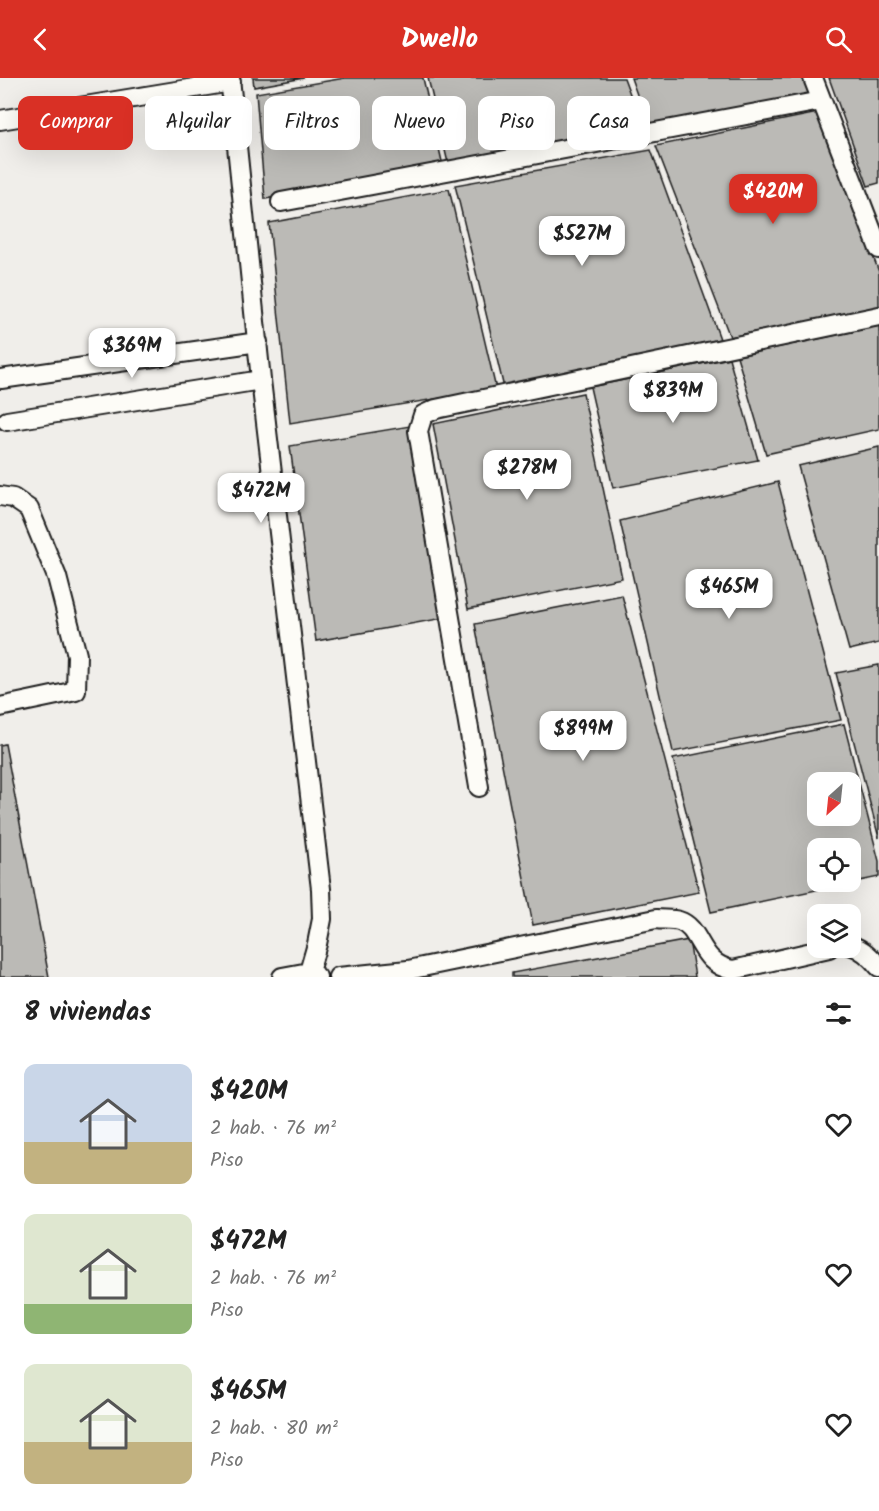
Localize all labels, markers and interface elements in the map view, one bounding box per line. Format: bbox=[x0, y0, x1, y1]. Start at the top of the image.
text: Dwello bbox=[401, 18, 478, 61]
icon: back bbox=[24, 23, 57, 56]
icon: search bbox=[822, 23, 855, 56]
chip: Comprar bbox=[18, 96, 133, 150]
chip: Alquilar bbox=[145, 96, 252, 150]
chip: Filtros bbox=[264, 96, 360, 150]
chip: Nuevo bbox=[372, 96, 466, 150]
chip: Piso bbox=[478, 96, 555, 150]
chip: Casa bbox=[567, 96, 650, 150]
pin: $420M bbox=[731, 174, 815, 225]
text: $420M bbox=[743, 177, 803, 209]
pin: $527M bbox=[540, 216, 624, 267]
text: $527M bbox=[553, 219, 611, 251]
pin: $369M bbox=[90, 328, 174, 379]
text: $369M bbox=[103, 331, 161, 363]
pin: $839M bbox=[631, 373, 715, 424]
text: $839M bbox=[643, 376, 703, 408]
pin: $278M bbox=[485, 450, 569, 501]
text: $278M bbox=[497, 453, 557, 485]
pin: $472M bbox=[219, 473, 303, 524]
text: $472M bbox=[232, 476, 290, 508]
pin: $465M bbox=[687, 569, 771, 620]
text: $465M bbox=[700, 572, 758, 604]
pin: $899M bbox=[541, 711, 625, 762]
text: $899M bbox=[554, 714, 613, 746]
north arrow bbox=[807, 772, 861, 826]
map controls bbox=[807, 772, 861, 958]
button: locate bbox=[807, 838, 861, 892]
button: layers bbox=[807, 904, 861, 958]
text: 8 viviendas bbox=[24, 992, 151, 1034]
icon: filters bbox=[822, 997, 855, 1030]
text: $420M bbox=[210, 1071, 288, 1113]
icon: home bbox=[72, 1088, 144, 1160]
icon: heart bbox=[822, 1108, 855, 1141]
text: 2 hab. · 76 m² bbox=[210, 1113, 336, 1145]
text: Piso bbox=[210, 1145, 243, 1177]
text: $472M bbox=[210, 1221, 287, 1263]
icon: home bbox=[72, 1238, 144, 1310]
icon: heart bbox=[822, 1258, 855, 1291]
text: 2 hab. · 76 m² bbox=[210, 1263, 336, 1295]
text: Piso bbox=[210, 1295, 243, 1327]
text: $465M bbox=[210, 1371, 286, 1413]
icon: home bbox=[72, 1388, 144, 1460]
icon: heart bbox=[822, 1408, 855, 1441]
text: 2 hab. · 80 m² bbox=[210, 1413, 338, 1445]
text: Piso bbox=[210, 1445, 243, 1477]

